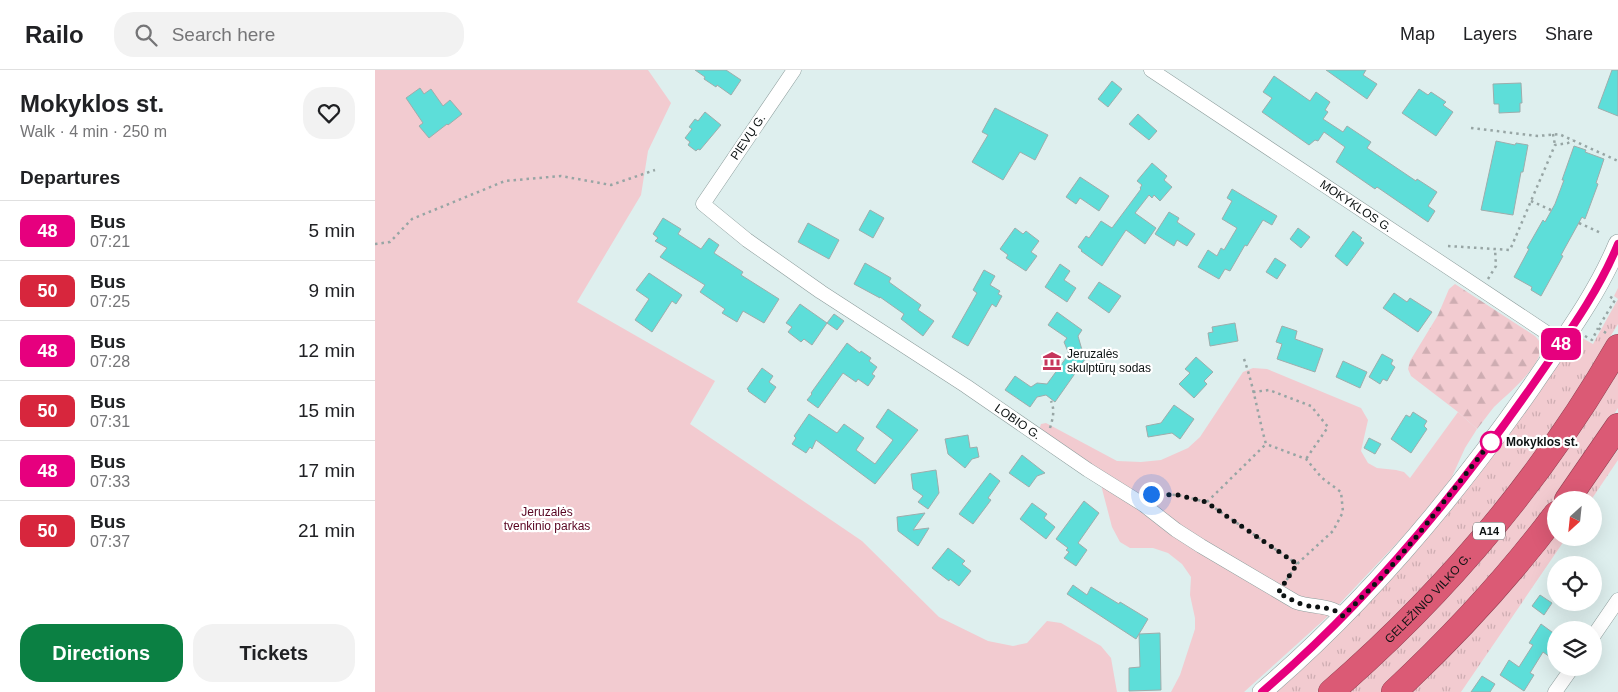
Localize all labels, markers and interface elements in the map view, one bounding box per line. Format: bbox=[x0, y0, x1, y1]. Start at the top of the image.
search box bbox=[114, 12, 464, 57]
text: Railo bbox=[25, 21, 84, 48]
icon: search bbox=[132, 21, 160, 49]
text: Search here bbox=[172, 24, 275, 45]
text: Map bbox=[1400, 24, 1435, 44]
text: Layers bbox=[1463, 24, 1517, 44]
text: Share bbox=[1545, 24, 1593, 44]
button: heart bbox=[303, 87, 355, 139]
text: Mokyklos st. bbox=[20, 90, 164, 117]
street label: PIEVŲ G. bbox=[728, 112, 768, 162]
text: Walk · 4 min · 250 m bbox=[20, 123, 167, 140]
text: Departures bbox=[20, 167, 120, 188]
street label: MOKYKLOS G. bbox=[1317, 177, 1395, 235]
text: Bus bbox=[90, 211, 126, 232]
text: 5 min bbox=[309, 220, 355, 241]
text: 48 bbox=[37, 221, 58, 241]
text: 07:21 bbox=[90, 233, 130, 250]
text: Bus bbox=[90, 271, 126, 292]
text: 9 min bbox=[309, 280, 355, 301]
text: 50 bbox=[37, 281, 58, 301]
text: 07:25 bbox=[90, 293, 130, 310]
line badge: 48 bbox=[1539, 328, 1583, 360]
text: Bus bbox=[90, 331, 126, 352]
text: 48 bbox=[1551, 334, 1571, 354]
text: 12 min bbox=[298, 340, 355, 361]
text: 48 bbox=[37, 341, 58, 361]
place label: Jeruzalės skulptūrų sodas bbox=[1067, 347, 1151, 375]
museum icon: Jeruzalės skulptūrų sodas bbox=[1041, 350, 1063, 372]
text: 07:28 bbox=[90, 353, 130, 370]
text: Bus bbox=[90, 391, 126, 412]
text: 15 min bbox=[298, 400, 355, 421]
text: 50 bbox=[37, 401, 58, 421]
street label: LOBIO G. bbox=[992, 401, 1044, 442]
text: 07:31 bbox=[90, 413, 130, 430]
marker: Mokyklos st. bbox=[1480, 431, 1502, 453]
place label: Mokyklos st. bbox=[1506, 435, 1578, 449]
text: Bus bbox=[90, 451, 126, 472]
text: 17 min bbox=[298, 460, 355, 481]
text: 48 bbox=[37, 461, 58, 481]
text: 07:33 bbox=[90, 473, 130, 490]
your location bbox=[1139, 482, 1164, 507]
north arrow bbox=[1547, 491, 1603, 546]
map controls bbox=[1547, 491, 1602, 676]
park label: Jeruzalės tvenkinio parkas bbox=[504, 505, 590, 533]
text: Bus bbox=[90, 511, 126, 532]
text: 21 min bbox=[298, 520, 355, 541]
text: 50 bbox=[37, 521, 58, 541]
road number: A14 bbox=[1473, 522, 1505, 540]
text: 07:37 bbox=[90, 533, 130, 550]
street label: GELEŽINIO VILKO G. bbox=[1382, 550, 1474, 646]
button: locate bbox=[1547, 556, 1602, 611]
button: layers bbox=[1547, 621, 1602, 676]
button: Directions bbox=[20, 624, 183, 682]
button: Tickets bbox=[193, 624, 355, 682]

